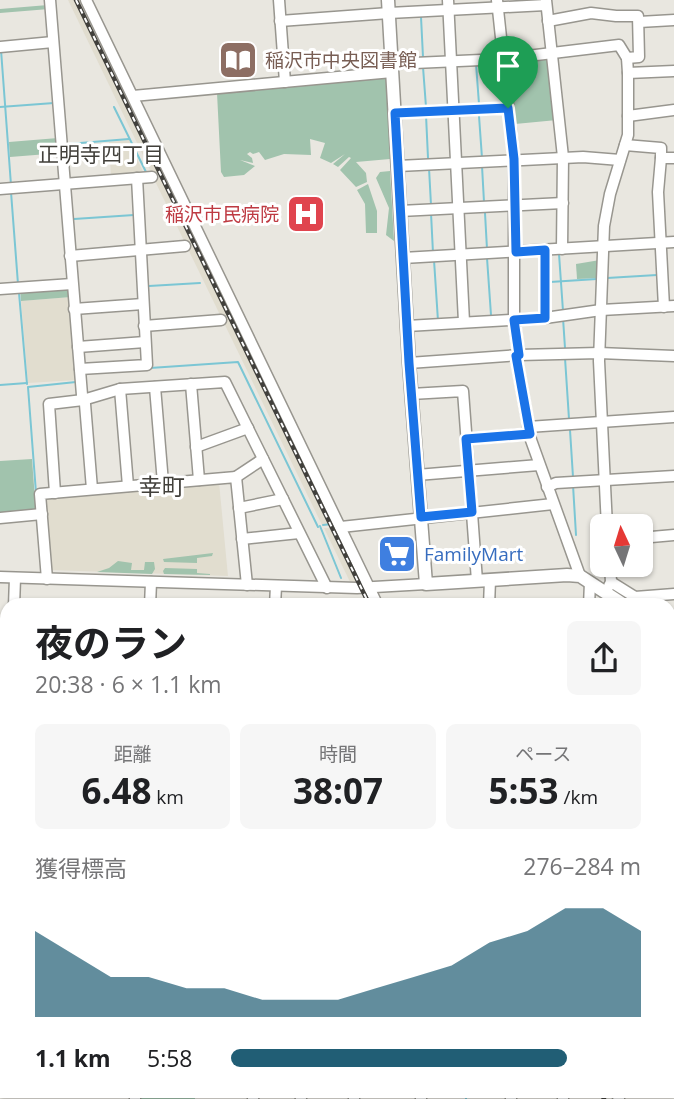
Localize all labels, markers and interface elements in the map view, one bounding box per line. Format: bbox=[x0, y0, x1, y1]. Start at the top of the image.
pin bbox=[478, 36, 538, 108]
library icon: 稲沢市中央図書館 bbox=[217, 39, 259, 81]
place label: 稲沢市中央図書館 bbox=[265, 47, 417, 73]
icon: arrive bbox=[489, 47, 527, 85]
district label: 正明寺四丁目 bbox=[38, 140, 164, 168]
hospital icon: 稲沢市民病院 bbox=[285, 193, 327, 235]
place label: 稲沢市民病院 bbox=[165, 201, 279, 227]
district label: 幸町 bbox=[139, 470, 185, 502]
north arrow bbox=[590, 514, 653, 578]
map controls bbox=[590, 514, 653, 577]
supermarket icon: FamilyMart bbox=[376, 533, 418, 575]
place label: FamilyMart bbox=[424, 541, 523, 567]
text: 夜のラン bbox=[35, 616, 187, 668]
button: share bbox=[567, 621, 641, 695]
text: 20:38 · 6 × 1.1 km bbox=[35, 668, 222, 700]
text: 距離 bbox=[114, 741, 152, 767]
text: 時間 bbox=[319, 741, 357, 767]
text: ペース bbox=[515, 741, 571, 767]
text: 6.48 bbox=[81, 767, 151, 814]
text: 38:07 bbox=[293, 767, 383, 814]
text: 5:53 bbox=[489, 767, 559, 814]
text: km bbox=[151, 784, 184, 810]
text: /km bbox=[559, 784, 598, 810]
text: 276–284 m bbox=[523, 850, 641, 882]
text: 獲得標高 bbox=[35, 852, 127, 884]
text: 1.1 km bbox=[35, 1042, 111, 1074]
text: 5:58 bbox=[147, 1042, 193, 1074]

